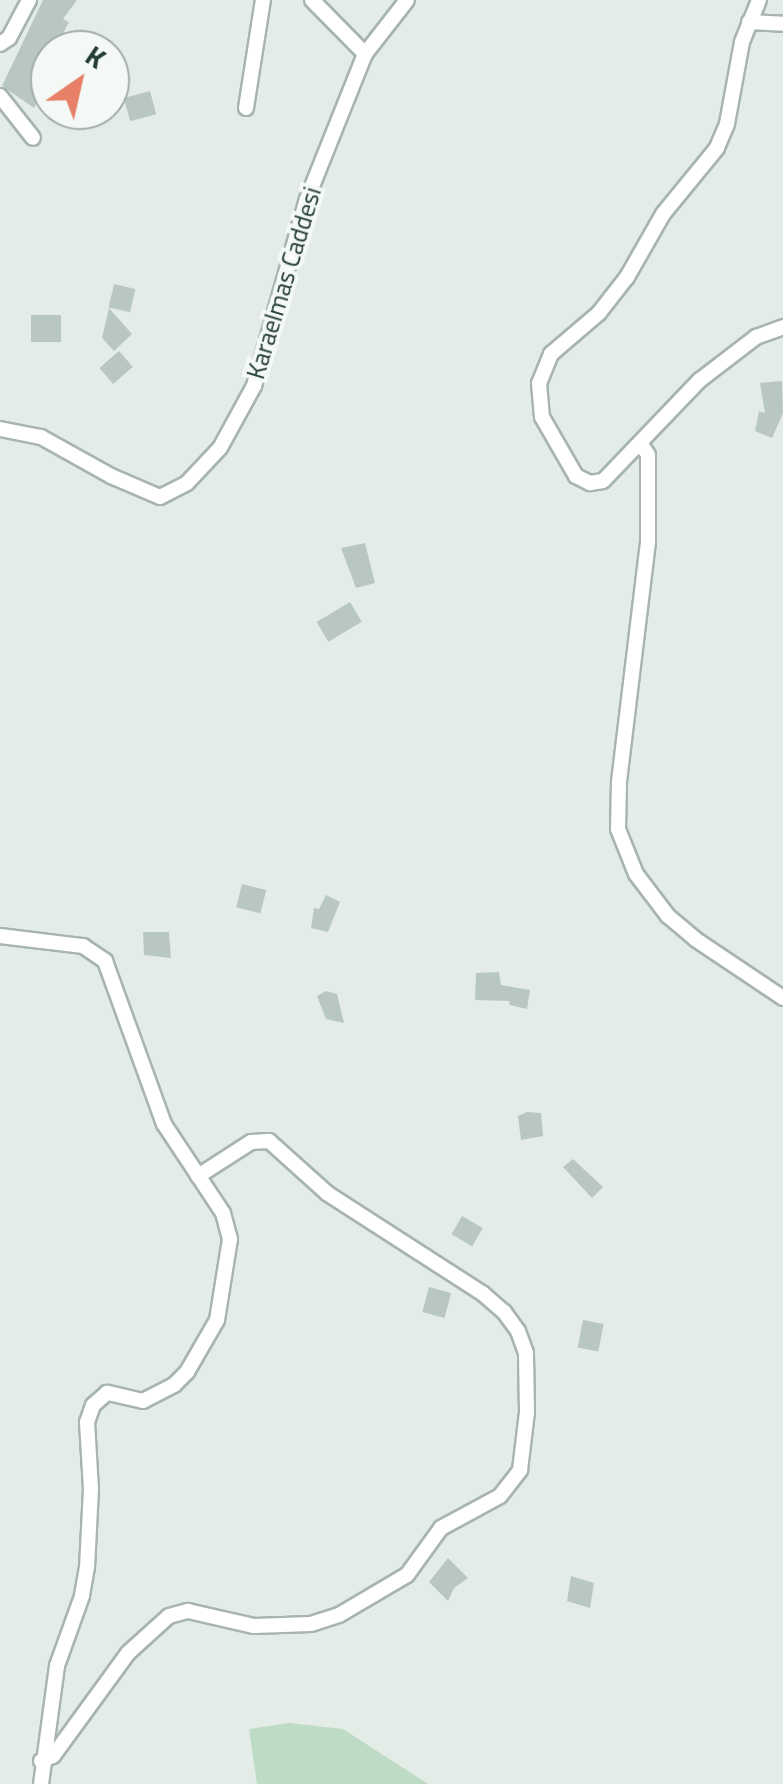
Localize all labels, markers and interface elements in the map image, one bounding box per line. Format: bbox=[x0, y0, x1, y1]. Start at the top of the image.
north arrow bbox=[30, 30, 130, 130]
text: K bbox=[77, 34, 115, 79]
street label: Karaelmas Caddesi bbox=[241, 183, 327, 383]

